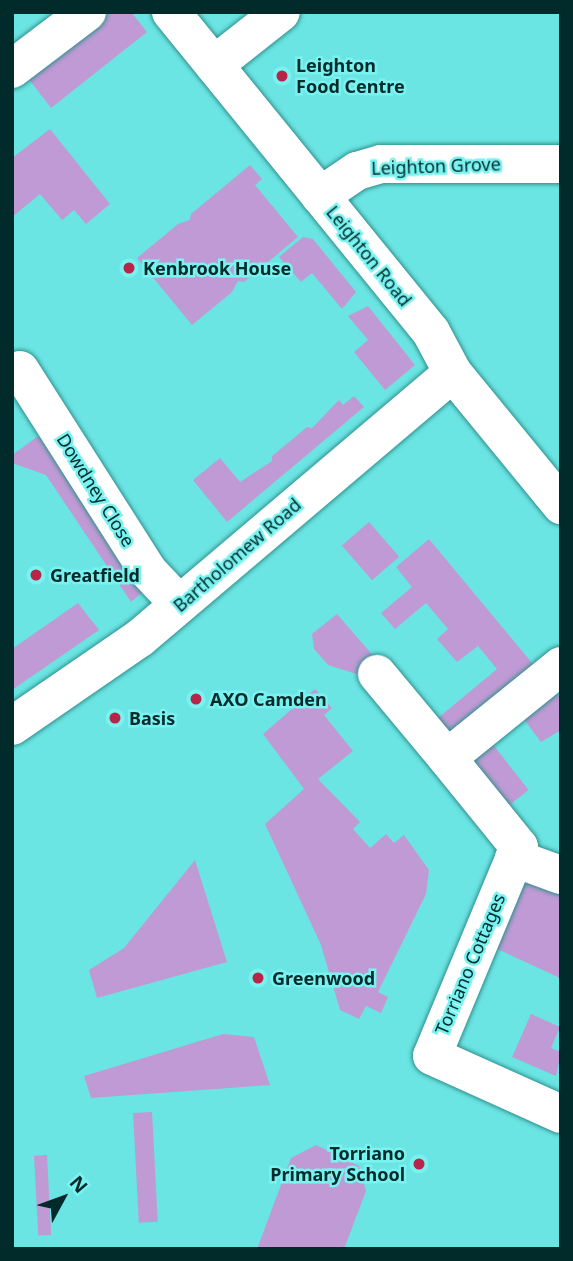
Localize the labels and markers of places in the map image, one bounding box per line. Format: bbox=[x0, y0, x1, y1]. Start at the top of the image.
place label: Leighton Food Centre bbox=[296, 55, 405, 98]
marker: Leighton Food Centre bbox=[274, 68, 290, 84]
place label: Kenbrook House bbox=[143, 257, 291, 279]
marker: Kenbrook House bbox=[121, 260, 137, 276]
place label: Greatfield bbox=[50, 564, 140, 586]
marker: Greatfield bbox=[28, 567, 44, 583]
place label: AXO Camden bbox=[210, 688, 327, 710]
marker: AXO Camden bbox=[188, 691, 204, 707]
place label: Basis bbox=[129, 707, 175, 729]
marker: Basis bbox=[107, 710, 123, 726]
place label: Greenwood bbox=[272, 967, 375, 989]
marker: Greenwood bbox=[250, 970, 266, 986]
place label: Torriano Primary School bbox=[270, 1143, 405, 1186]
marker: Torriano Primary School bbox=[411, 1156, 427, 1172]

